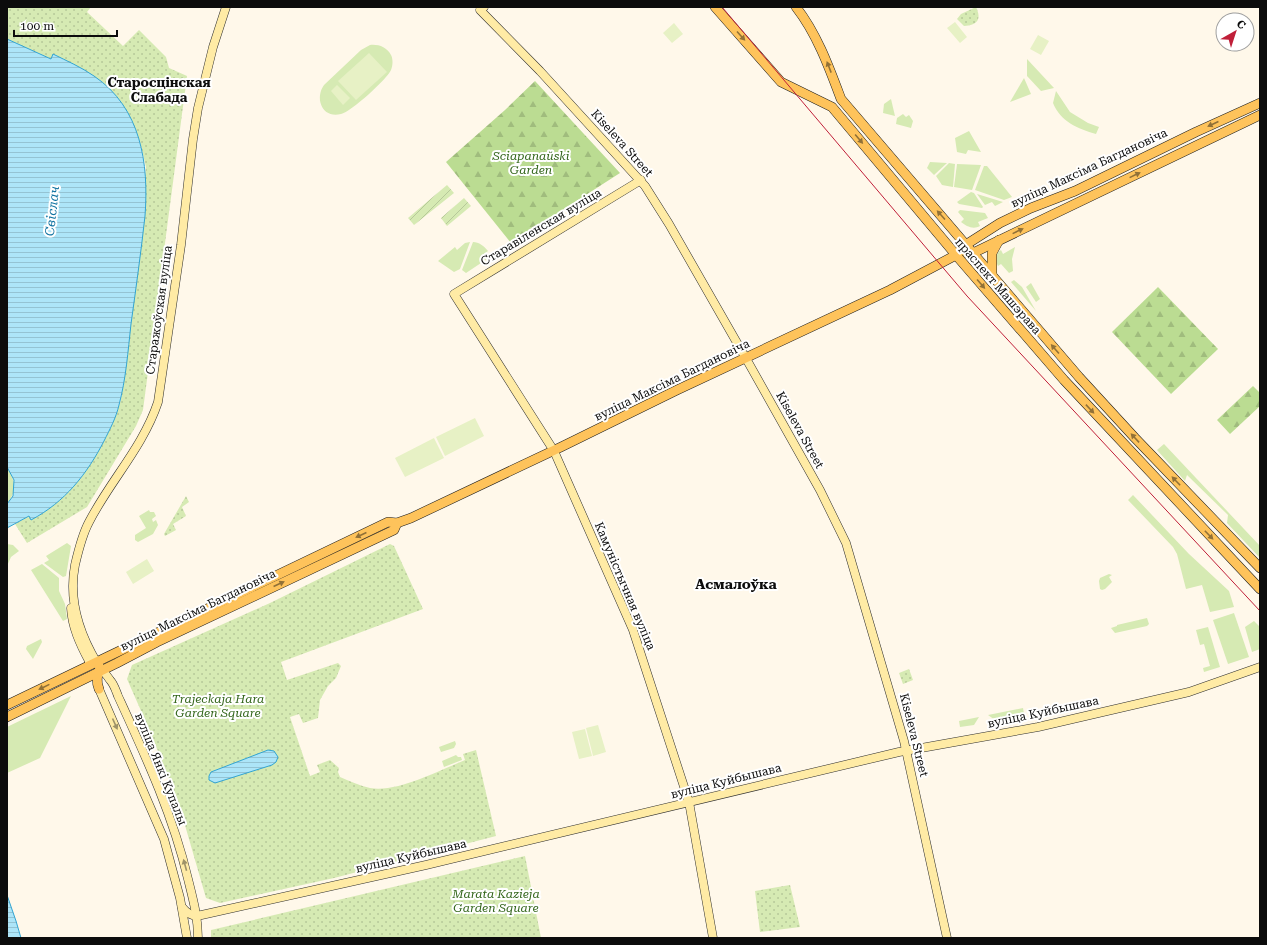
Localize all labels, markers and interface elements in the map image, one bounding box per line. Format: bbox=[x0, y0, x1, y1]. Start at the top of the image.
scale bar bbox=[14, 12, 117, 38]
north arrow bbox=[1215, 12, 1255, 52]
text: С bbox=[1234, 17, 1248, 32]
text: 100 m bbox=[20, 19, 54, 33]
one-way arrow bbox=[736, 31, 745, 41]
one-way arrow bbox=[825, 61, 831, 73]
district label: Старосцінская Слабада bbox=[107, 75, 211, 105]
street label: Kiseleva Street bbox=[588, 107, 656, 180]
one-way arrow bbox=[1208, 121, 1219, 127]
street label: вуліца Максіма Багдановіча bbox=[1008, 125, 1170, 211]
one-way arrow bbox=[854, 134, 863, 145]
park label: Sciapanaŭski Garden bbox=[491, 149, 570, 177]
one-way arrow bbox=[1129, 172, 1141, 178]
water label: Свіслач bbox=[42, 185, 62, 237]
street label: Старавіленская вуліца bbox=[478, 185, 604, 269]
one-way arrow bbox=[936, 210, 945, 221]
one-way arrow bbox=[1012, 228, 1023, 234]
street label: праспект Машэрава bbox=[952, 235, 1044, 337]
street label: Старажоўская вуліца bbox=[143, 244, 175, 375]
one-way arrow bbox=[977, 279, 986, 290]
street label: вуліца Максіма Багдановіча bbox=[592, 336, 752, 424]
one-way arrow bbox=[1050, 343, 1059, 354]
street label: Kiseleva Street bbox=[773, 389, 827, 471]
one-way arrow bbox=[1086, 404, 1095, 415]
one-way arrow bbox=[1130, 433, 1140, 443]
one-way arrow bbox=[1171, 476, 1181, 486]
street label: Камуністычная вуліца bbox=[592, 520, 659, 653]
one-way arrow bbox=[1204, 530, 1214, 540]
one-way arrow bbox=[356, 532, 367, 538]
street label: вуліца Максіма Багдановіча bbox=[118, 566, 278, 654]
district label: Асмалоўка bbox=[695, 576, 777, 592]
one-way arrow bbox=[274, 581, 285, 587]
one-way arrow bbox=[38, 684, 50, 690]
park label: Trajeckaja Hara Garden Square bbox=[172, 692, 264, 720]
street label: Kiseleva Street bbox=[897, 692, 931, 779]
street label: вуліца Куйбышава bbox=[986, 693, 1100, 731]
street label: вуліца Янкі Купалы bbox=[132, 711, 190, 827]
one-way arrow bbox=[112, 719, 118, 731]
street label: вуліца Куйбышава bbox=[669, 760, 783, 802]
street label: вуліца Куйбышава bbox=[354, 836, 468, 876]
one-way arrow bbox=[182, 859, 188, 871]
park label: Marata Kazieja Garden Square bbox=[451, 887, 540, 915]

